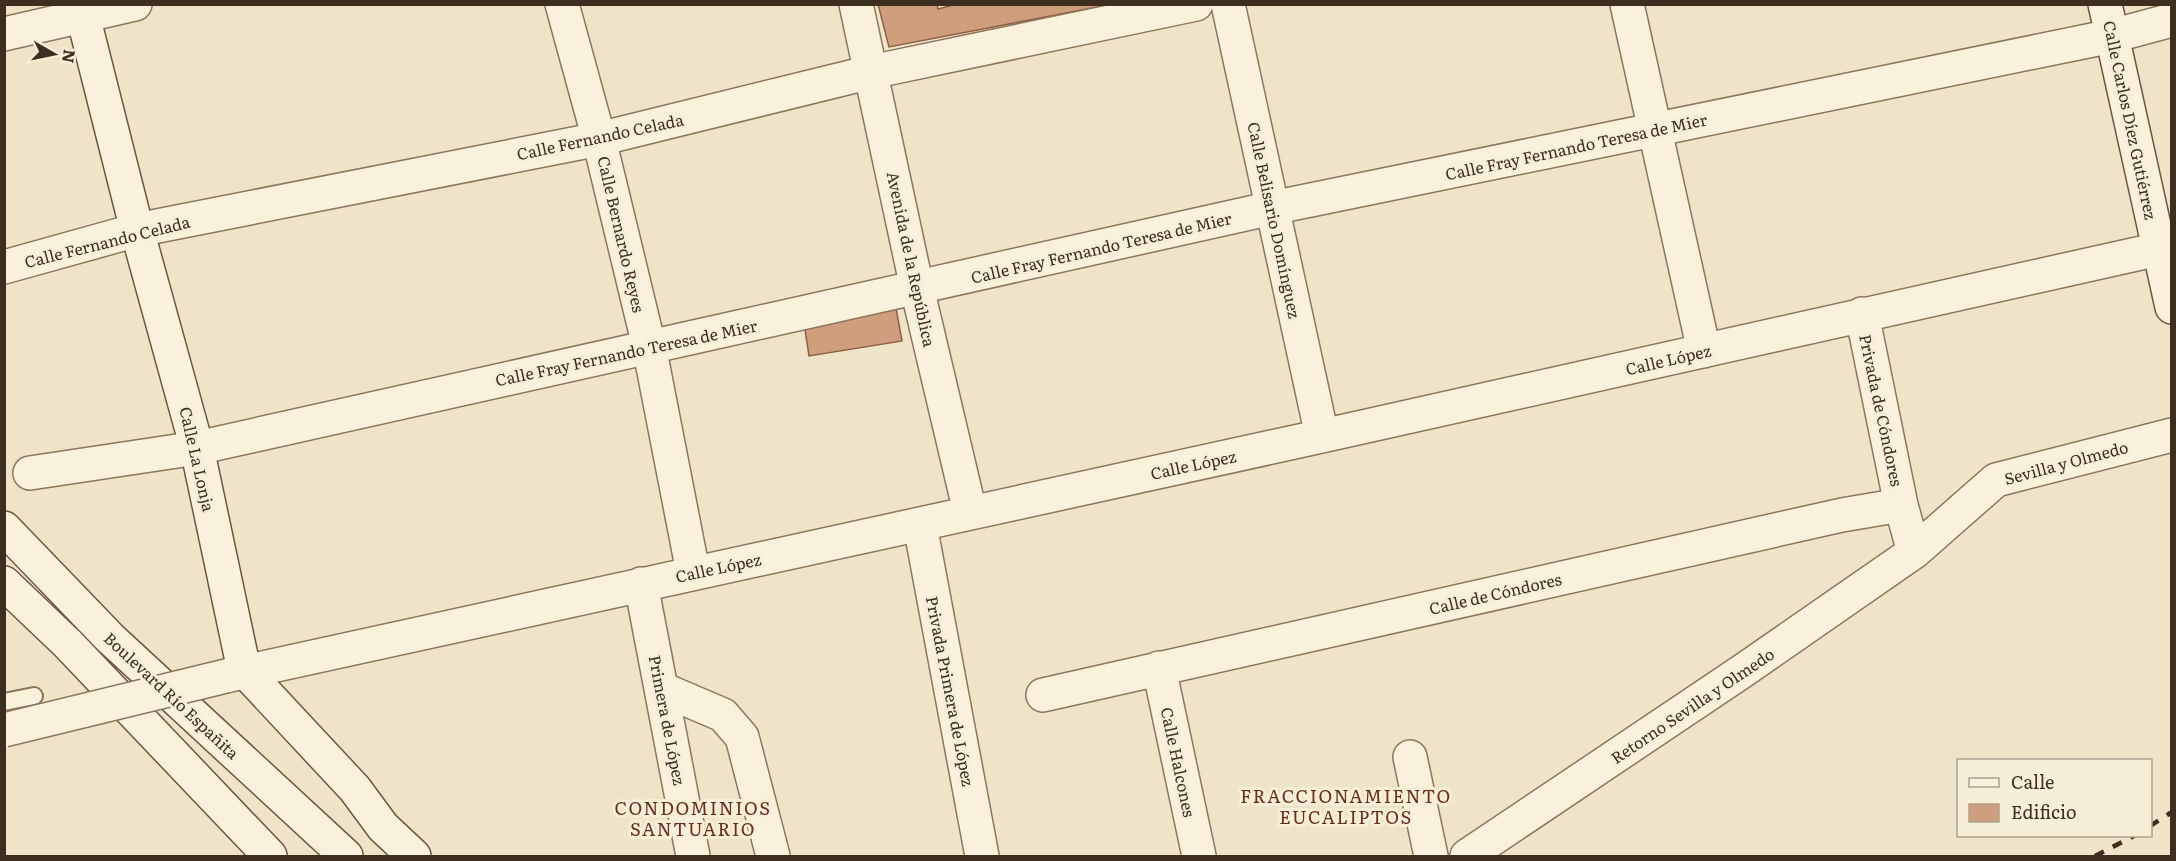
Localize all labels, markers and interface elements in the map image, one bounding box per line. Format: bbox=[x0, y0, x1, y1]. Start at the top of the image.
street label: Calle Carlos Díez Gutiérrez bbox=[2098, 18, 2164, 222]
north arrow bbox=[24, 24, 84, 84]
text: N bbox=[57, 48, 83, 65]
street label: Calle Fray Fernando Teresa de Mier bbox=[1443, 106, 1710, 186]
street label: Calle Fernando Celada bbox=[514, 107, 686, 165]
street label: Calle Belisario Domínguez bbox=[1242, 120, 1308, 321]
street label: Calle Bernardo Reyes bbox=[592, 153, 652, 315]
street label: Avenida de la República bbox=[882, 169, 942, 349]
street label: Calle Fray Fernando Teresa de Mier bbox=[968, 205, 1234, 289]
street label: Calle Fernando Celada bbox=[22, 209, 193, 273]
street label: Calle Fray Fernando Teresa de Mier bbox=[493, 312, 760, 392]
street label: Privada de Cóndores bbox=[1854, 332, 1910, 488]
street label: Calle López bbox=[1623, 337, 1713, 380]
street label: Calle La Lonja bbox=[174, 404, 222, 514]
street label: Sevilla y Olmedo bbox=[2001, 434, 2131, 490]
street label: Calle López bbox=[1148, 443, 1238, 485]
street label: Calle López bbox=[673, 546, 763, 588]
street label: Calle de Cóndores bbox=[1426, 566, 1564, 620]
street label: Privada Primera de López bbox=[921, 594, 981, 788]
street label: Boulevard Río Españita bbox=[99, 626, 245, 764]
street label: Retorno Sevilla y Olmedo bbox=[1605, 641, 1779, 769]
street label: Primera de López bbox=[644, 653, 692, 787]
street label: Calle Halcones bbox=[1156, 705, 1202, 819]
legend bbox=[1957, 759, 2152, 837]
text: Calle bbox=[2011, 768, 2054, 795]
district label: FRACCIONAMIENTO EUCALIPTOS bbox=[1240, 782, 1452, 830]
district label: CONDOMINIOS SANTUARIO bbox=[615, 794, 771, 842]
text: Edificio bbox=[2011, 798, 2077, 825]

